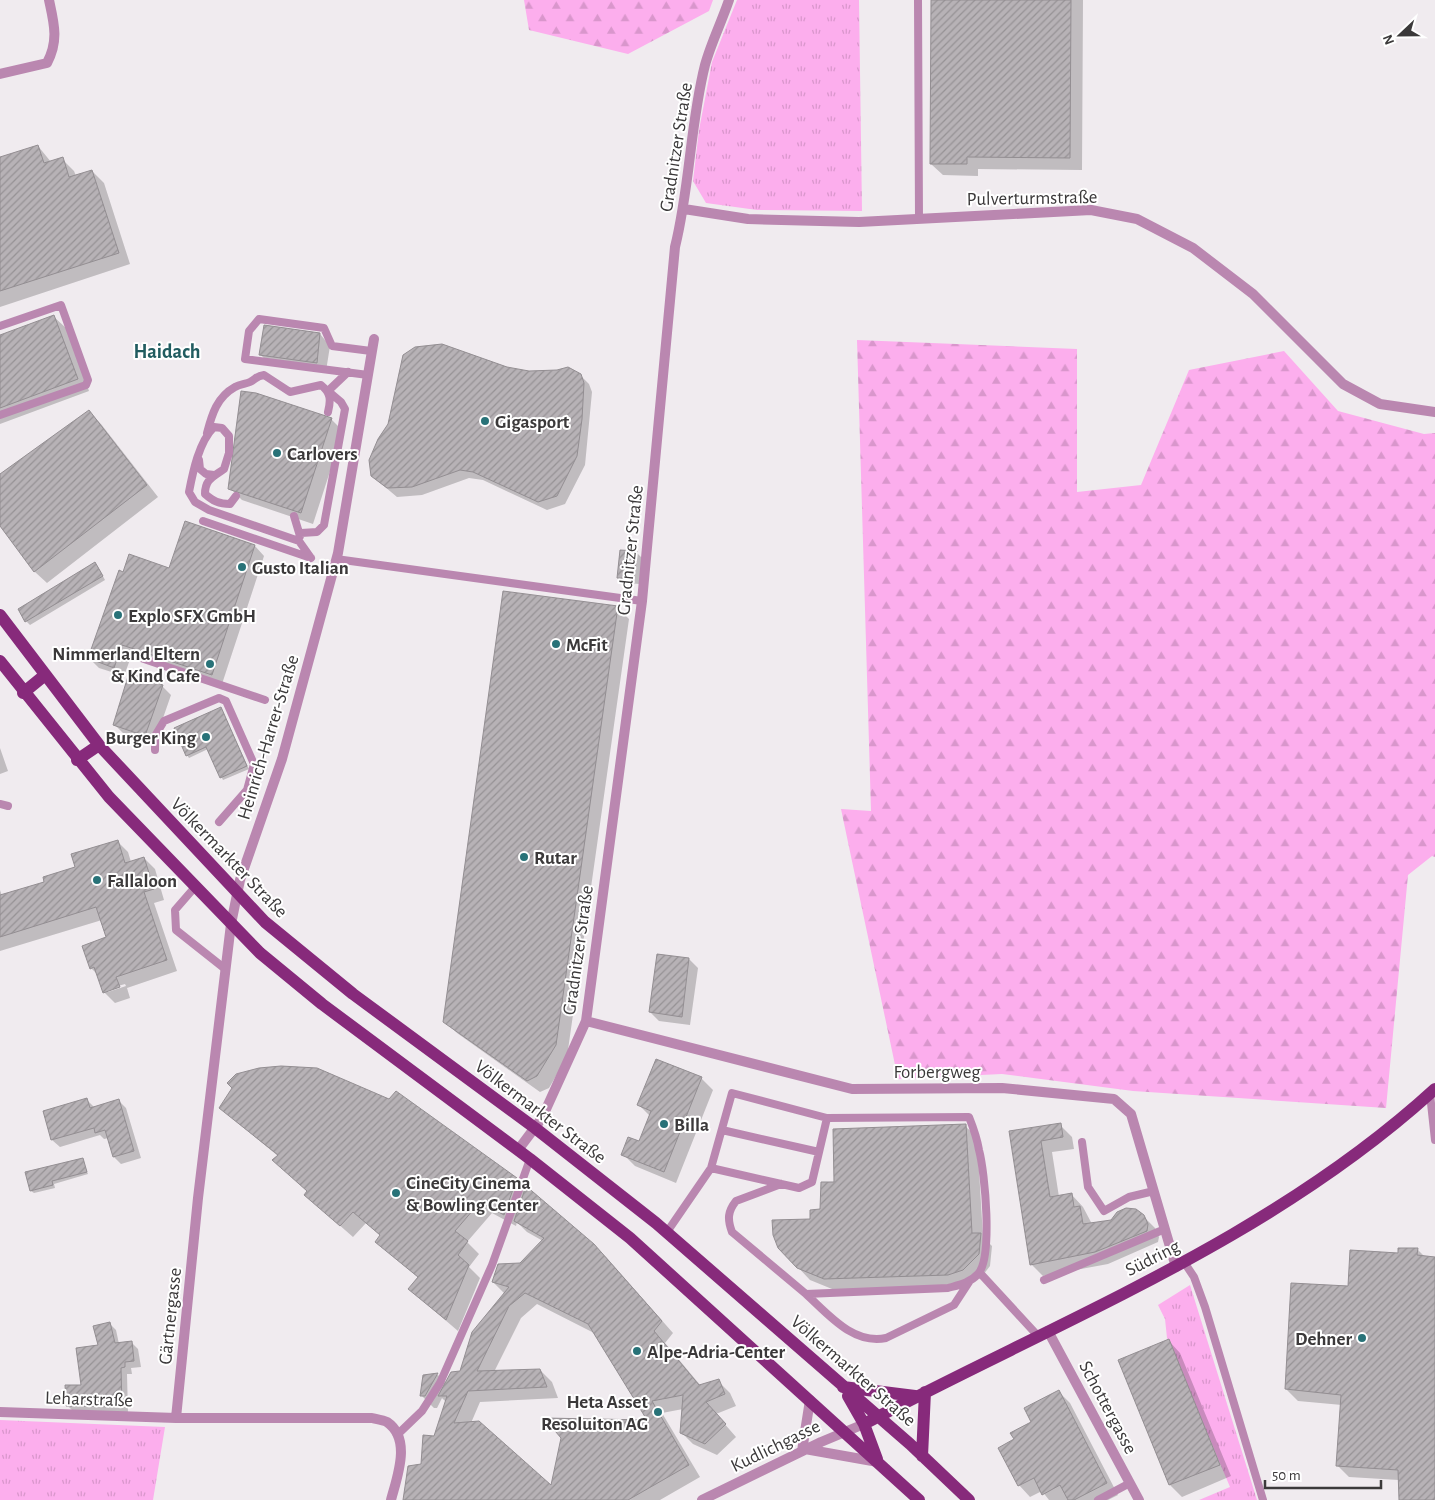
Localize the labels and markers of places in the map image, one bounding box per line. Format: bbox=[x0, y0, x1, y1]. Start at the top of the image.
place label: Gigasport bbox=[495, 413, 570, 432]
marker: Gigasport bbox=[479, 415, 491, 427]
place label: Carlovers bbox=[287, 445, 358, 464]
marker: Carlovers bbox=[271, 447, 283, 459]
place label: Gusto Italian bbox=[252, 559, 349, 578]
marker: Gusto Italian bbox=[236, 561, 248, 573]
place label: Explo SFX GmbH bbox=[128, 607, 256, 626]
marker: Explo SFX GmbH bbox=[112, 609, 124, 621]
place label: McFit bbox=[566, 636, 608, 655]
marker: McFit bbox=[550, 638, 562, 650]
place label: Nimmerland Eltern & Kind Cafe bbox=[52, 645, 200, 686]
marker: Nimmerland Eltern & Kind Cafe bbox=[204, 658, 216, 670]
place label: Burger King bbox=[105, 729, 196, 748]
marker: Burger King bbox=[200, 731, 212, 743]
place label: Rutar bbox=[534, 849, 577, 868]
marker: Rutar bbox=[518, 851, 530, 863]
place label: Fallaloon bbox=[107, 872, 177, 891]
marker: Fallaloon bbox=[91, 874, 103, 886]
place label: Billa bbox=[674, 1116, 709, 1135]
marker: Billa bbox=[658, 1118, 670, 1130]
place label: CineCity Cinema & Bowling Center bbox=[406, 1174, 539, 1215]
marker: CineCity Cinema & Bowling Center bbox=[390, 1187, 402, 1199]
place label: Dehner bbox=[1295, 1330, 1352, 1349]
marker: Dehner bbox=[1356, 1332, 1368, 1344]
place label: Alpe-Adria-Center bbox=[647, 1343, 786, 1362]
marker: Alpe-Adria-Center bbox=[631, 1345, 643, 1357]
place label: Heta Asset Resoluiton AG bbox=[541, 1393, 649, 1434]
marker: Heta Asset Resoluiton AG bbox=[652, 1406, 664, 1418]

